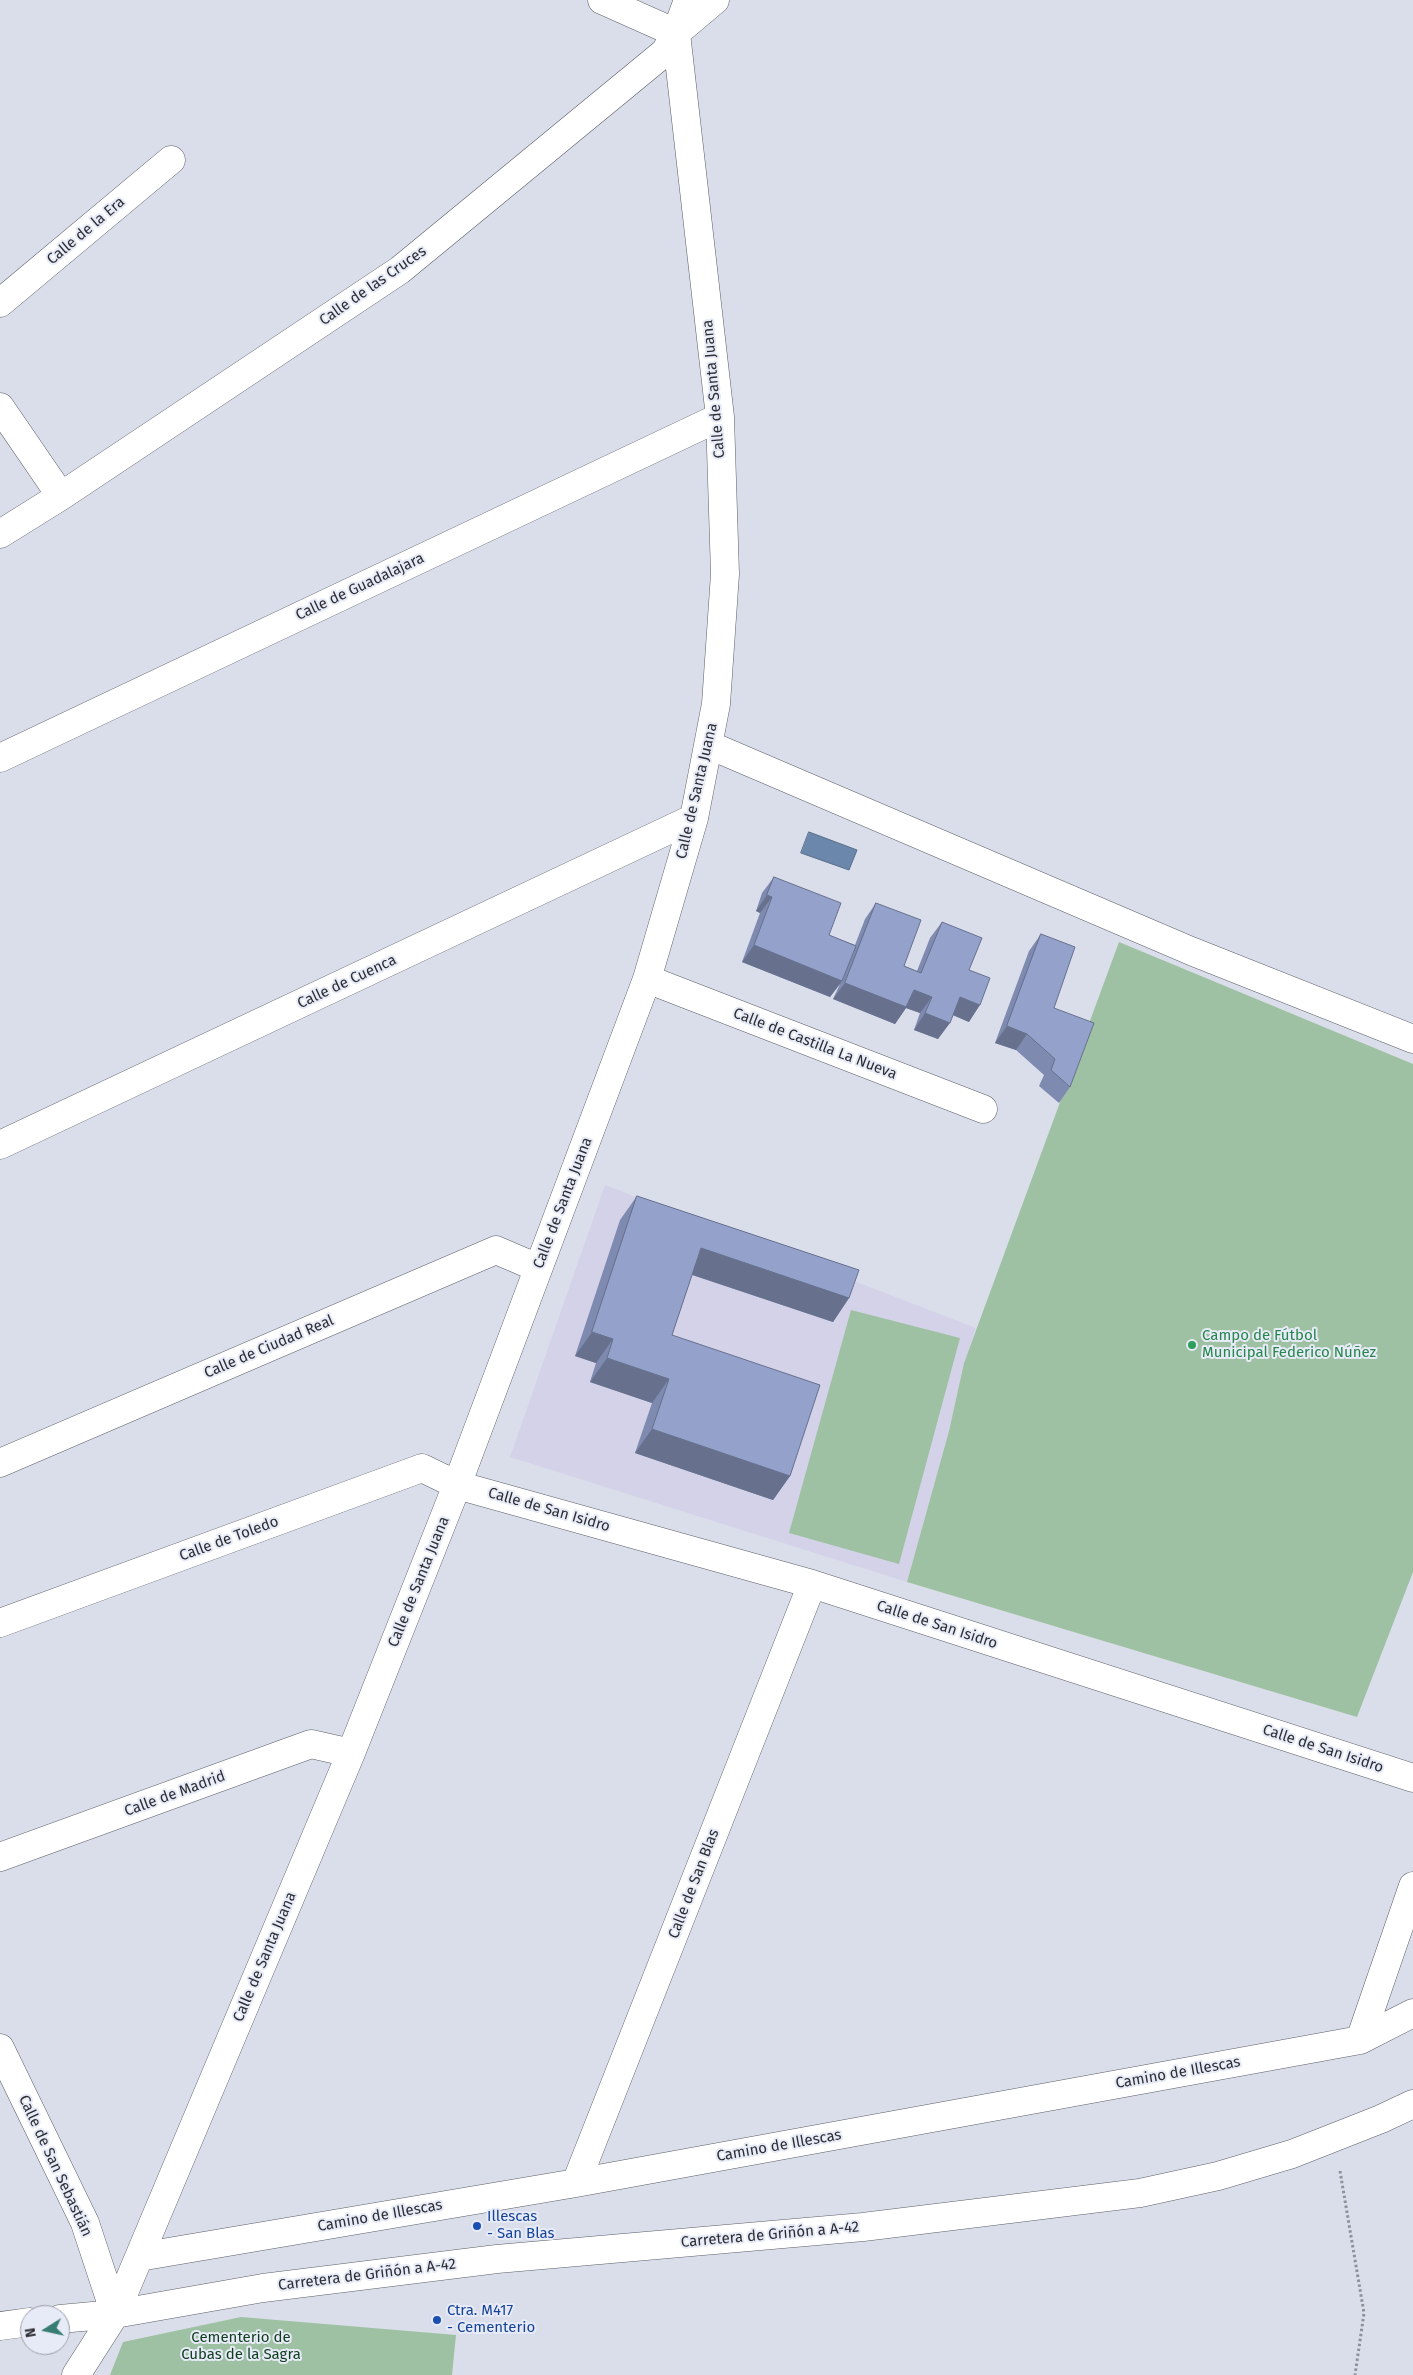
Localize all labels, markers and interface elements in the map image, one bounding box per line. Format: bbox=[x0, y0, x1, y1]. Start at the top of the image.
street label: Calle de la Era bbox=[43, 193, 129, 269]
street label: Calle de las Cruces bbox=[316, 242, 430, 330]
street label: Calle de Santa Juana bbox=[699, 319, 729, 459]
street label: Calle de Guadalajara bbox=[293, 549, 427, 625]
street label: Calle de Santa Juana bbox=[673, 721, 721, 861]
street label: Calle de Cuenca bbox=[295, 951, 399, 1013]
street label: Calle de Castilla La Nueva bbox=[731, 1004, 899, 1084]
street label: Calle de Santa Juana bbox=[530, 1135, 596, 1271]
street label: Calle de Ciudad Real bbox=[202, 1312, 336, 1382]
place label: Campo de Fútbol Municipal Federico Núñez bbox=[1202, 1327, 1376, 1362]
marker: Campo de Fútbol Municipal Federico Núñez bbox=[1186, 1339, 1198, 1351]
street label: Calle de San Isidro bbox=[486, 1484, 612, 1536]
street label: Calle de Toledo bbox=[177, 1513, 281, 1565]
street label: Calle de Santa Juana bbox=[385, 1514, 453, 1650]
street label: Calle de San Isidro bbox=[874, 1597, 1000, 1653]
street label: Calle de San Isidro bbox=[1260, 1721, 1386, 1777]
street label: Calle de Madrid bbox=[122, 1767, 228, 1821]
street label: Calle de San Blas bbox=[665, 1827, 723, 1941]
street label: Calle de Santa Juana bbox=[230, 1889, 300, 2025]
street label: Camino de Illescas bbox=[1114, 2053, 1242, 2093]
street label: Calle de San Sebastián bbox=[14, 2092, 96, 2240]
street label: Camino de Illescas bbox=[715, 2126, 843, 2166]
street label: Camino de Illescas bbox=[316, 2196, 444, 2236]
place label: Illescas - San Blas bbox=[487, 2208, 555, 2243]
street label: Carretera de Griñón a A-42 bbox=[680, 2218, 860, 2252]
marker: Illescas - San Blas bbox=[471, 2220, 483, 2232]
street label: Carretera de Griñón a A-42 bbox=[277, 2255, 457, 2295]
place label: Ctra. M417 - Cementerio bbox=[447, 2302, 535, 2337]
north arrow bbox=[20, 2305, 70, 2355]
marker: Ctra. M417 - Cementerio bbox=[431, 2314, 443, 2326]
text: N bbox=[22, 2326, 40, 2339]
park label: Cementerio de Cubas de la Sagra bbox=[181, 2329, 301, 2364]

